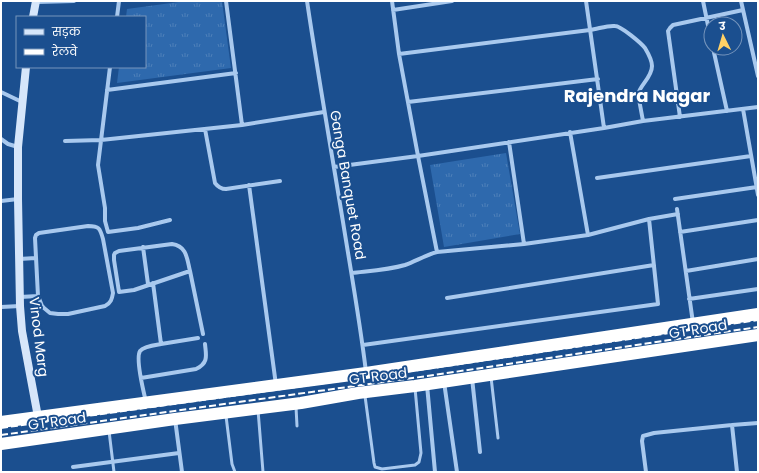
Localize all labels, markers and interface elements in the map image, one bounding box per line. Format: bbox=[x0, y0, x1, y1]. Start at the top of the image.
legend bbox=[16, 16, 146, 68]
north arrow bbox=[703, 16, 743, 56]
text: उ bbox=[717, 18, 727, 34]
text: सड़क bbox=[51, 23, 82, 40]
text: रेलवे bbox=[51, 43, 78, 60]
district label: Rajendra Nagar bbox=[564, 83, 710, 108]
street label: Ganga Banquet Road bbox=[325, 109, 371, 261]
street label: Vinod Marg bbox=[24, 296, 54, 378]
street label: GT Road bbox=[667, 315, 729, 343]
street label: GT Road bbox=[348, 363, 408, 389]
street label: GT Road bbox=[27, 407, 87, 435]

